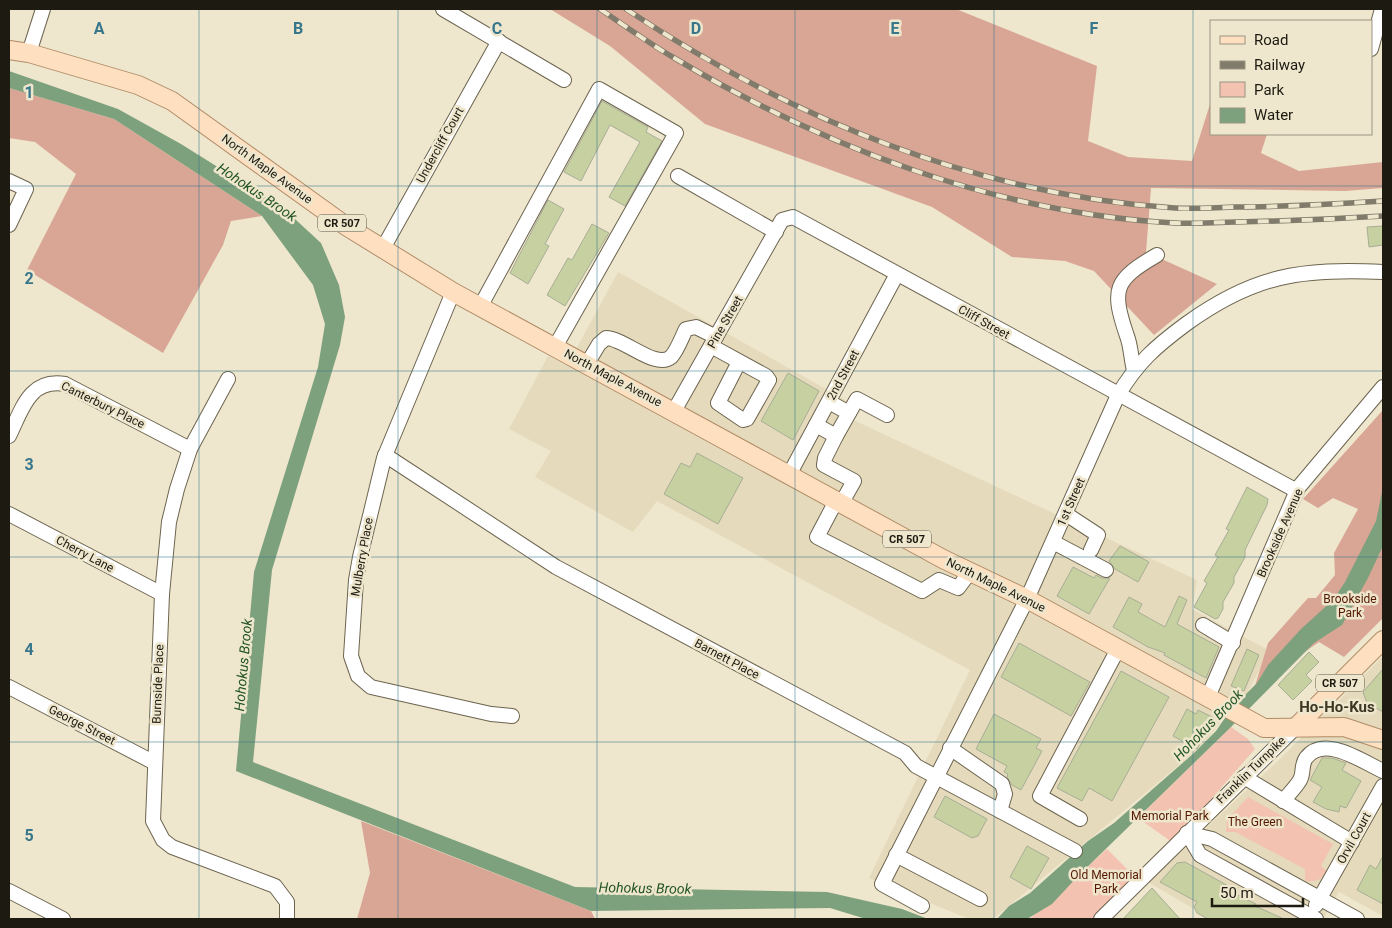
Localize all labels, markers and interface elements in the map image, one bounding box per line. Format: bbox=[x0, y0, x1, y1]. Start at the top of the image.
text: A bbox=[94, 19, 105, 38]
text: B bbox=[293, 19, 303, 38]
text: C bbox=[492, 19, 502, 38]
text: D bbox=[691, 19, 701, 38]
text: E bbox=[891, 19, 900, 38]
text: F bbox=[1090, 19, 1099, 38]
legend bbox=[1210, 20, 1372, 135]
text: Road bbox=[1254, 31, 1288, 49]
text: Railway bbox=[1254, 56, 1305, 74]
text: Park bbox=[1254, 81, 1285, 99]
text: 1 bbox=[24, 83, 34, 102]
street label: Undercliff Court bbox=[413, 105, 467, 185]
text: Water bbox=[1254, 106, 1293, 124]
street label: North Maple Avenue bbox=[219, 131, 315, 207]
water label: Hohokus Brook bbox=[214, 159, 301, 225]
road number: CR 507 bbox=[318, 214, 366, 232]
text: 2 bbox=[24, 269, 34, 288]
street label: Pine Street bbox=[704, 293, 746, 351]
street label: Cliff Street bbox=[956, 302, 1012, 342]
street label: North Maple Avenue bbox=[562, 346, 664, 410]
street label: 2nd Street bbox=[824, 347, 862, 402]
street label: Canterbury Place bbox=[59, 379, 147, 431]
text: 3 bbox=[24, 455, 34, 474]
street label: 1st Street bbox=[1054, 476, 1088, 528]
street label: Brookside Avenue bbox=[1254, 486, 1306, 580]
street label: Mulberry Place bbox=[348, 517, 376, 597]
road number: CR 507 bbox=[883, 530, 931, 548]
street label: Cherry Lane bbox=[54, 533, 116, 575]
street label: North Maple Avenue bbox=[944, 555, 1048, 615]
park label: Brookside Park bbox=[1323, 592, 1377, 620]
water label: Hohokus Brook bbox=[231, 617, 255, 712]
street label: Barnett Place bbox=[692, 636, 762, 682]
text: 4 bbox=[24, 640, 34, 659]
street label: Burnside Place bbox=[150, 644, 166, 724]
road number: CR 507 bbox=[1316, 674, 1364, 691]
water label: Hohokus Brook bbox=[1170, 685, 1247, 764]
district label: Ho-Ho-Kus bbox=[1299, 698, 1375, 716]
street label: George Street bbox=[46, 702, 118, 748]
street label: Franklin Turnpike bbox=[1214, 733, 1288, 807]
park label: Memorial Park bbox=[1131, 809, 1210, 823]
street label: Orvil Court bbox=[1334, 810, 1374, 866]
park label: The Green bbox=[1228, 815, 1282, 829]
text: 5 bbox=[24, 826, 34, 845]
park label: Old Memorial Park bbox=[1070, 868, 1142, 896]
scale bar bbox=[1212, 876, 1303, 908]
water label: Hohokus Brook bbox=[598, 879, 693, 897]
text: 50 m bbox=[1220, 884, 1254, 902]

